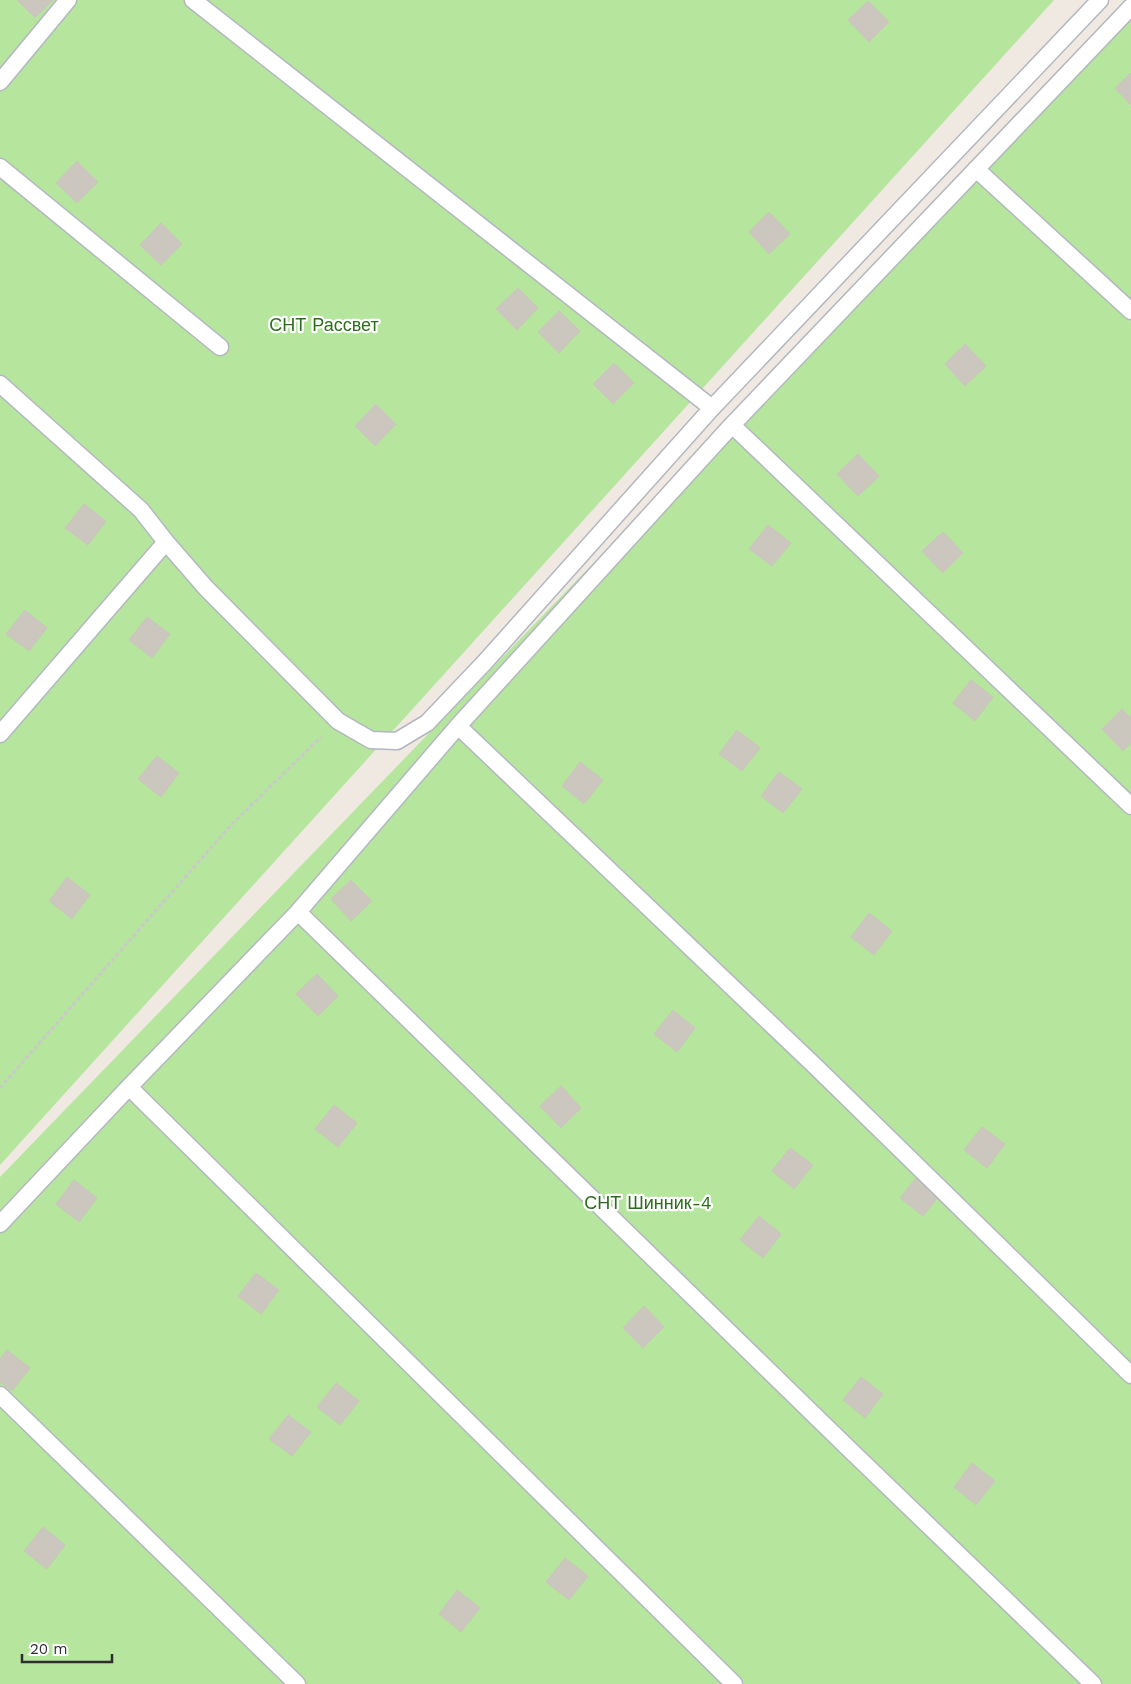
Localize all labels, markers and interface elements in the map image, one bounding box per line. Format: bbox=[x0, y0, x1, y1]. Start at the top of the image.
park label: СНТ Рассвет bbox=[269, 314, 379, 335]
park label: СНТ Шинник-4 bbox=[584, 1192, 712, 1213]
scale bar bbox=[22, 1632, 112, 1664]
text: 20 m bbox=[30, 1640, 68, 1658]

